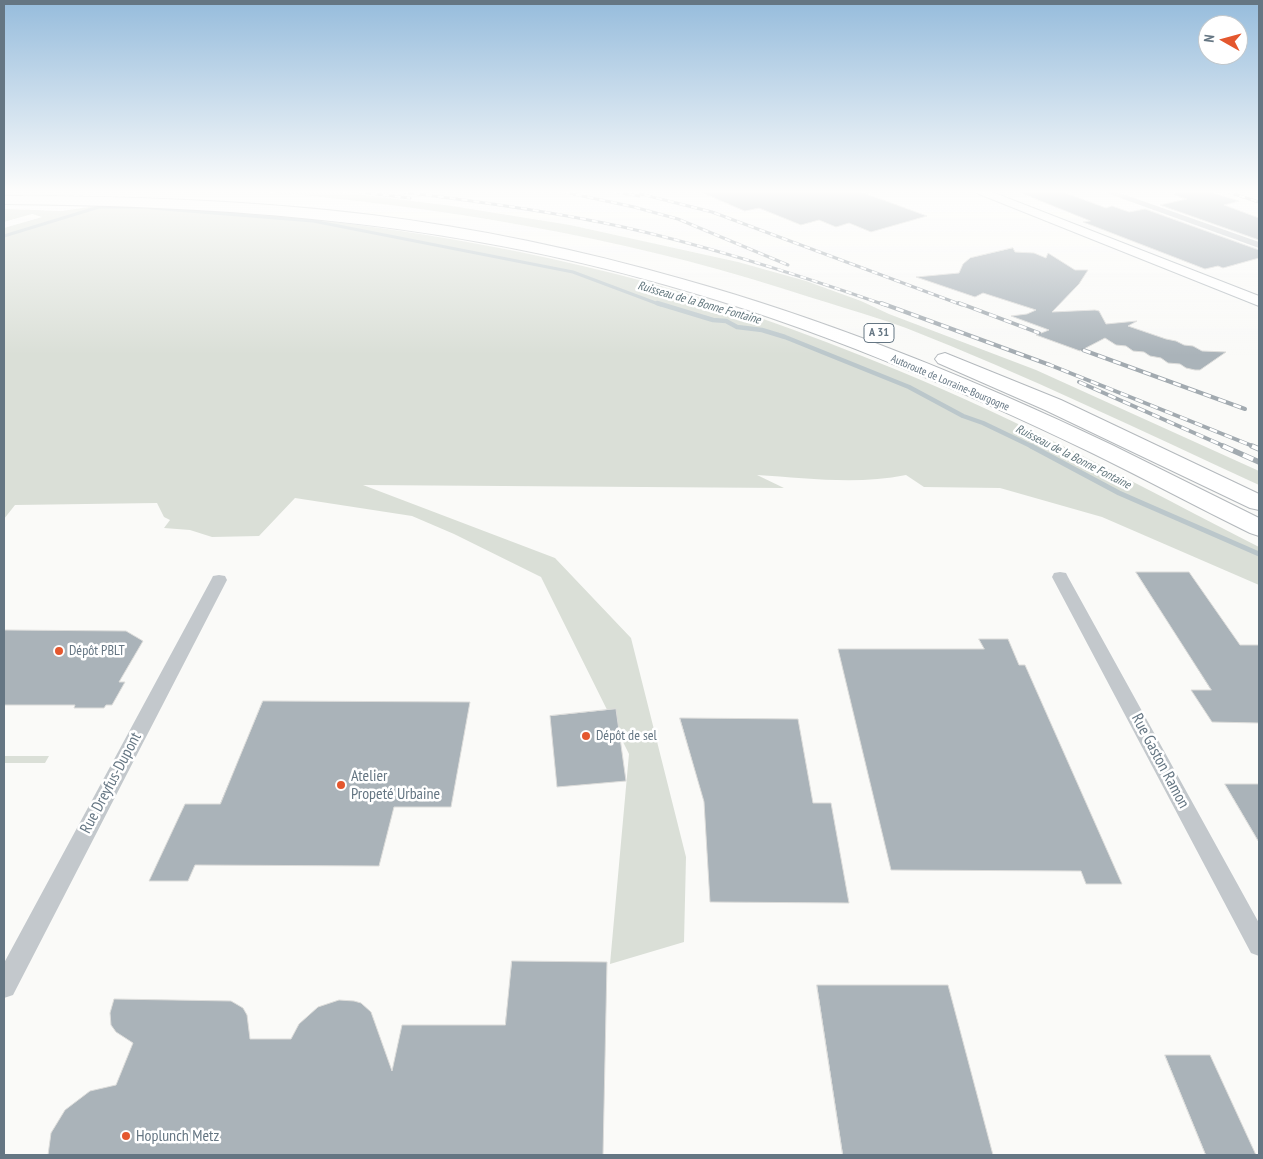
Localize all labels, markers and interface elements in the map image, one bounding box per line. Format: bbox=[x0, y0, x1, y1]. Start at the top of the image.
north arrow bbox=[1198, 15, 1248, 65]
text: N bbox=[1200, 33, 1218, 43]
water label: Ruisseau de la Bonne Fontaine bbox=[636, 279, 762, 327]
road number: A 31 bbox=[864, 323, 894, 342]
street label: Autoroute de Lorraine-Bourgogne bbox=[889, 352, 1011, 414]
water label: Ruisseau de la Bonne Fontaine bbox=[1013, 422, 1133, 492]
place label: Dépôt PBLT bbox=[69, 643, 125, 659]
marker: Dépôt PBLT bbox=[53, 645, 65, 657]
street label: Rue Gaston Ramon bbox=[1127, 710, 1193, 812]
place label: Dépôt de sel bbox=[596, 728, 657, 744]
street label: Rue Dreyfus-Dupont bbox=[76, 729, 146, 837]
marker: Dépôt de sel bbox=[580, 730, 592, 742]
place label: Atelier Propeté Urbaine bbox=[351, 766, 440, 804]
marker: Atelier Propeté Urbaine bbox=[335, 779, 347, 791]
place label: Hoplunch Metz bbox=[136, 1126, 219, 1146]
marker: Hoplunch Metz bbox=[120, 1130, 132, 1142]

